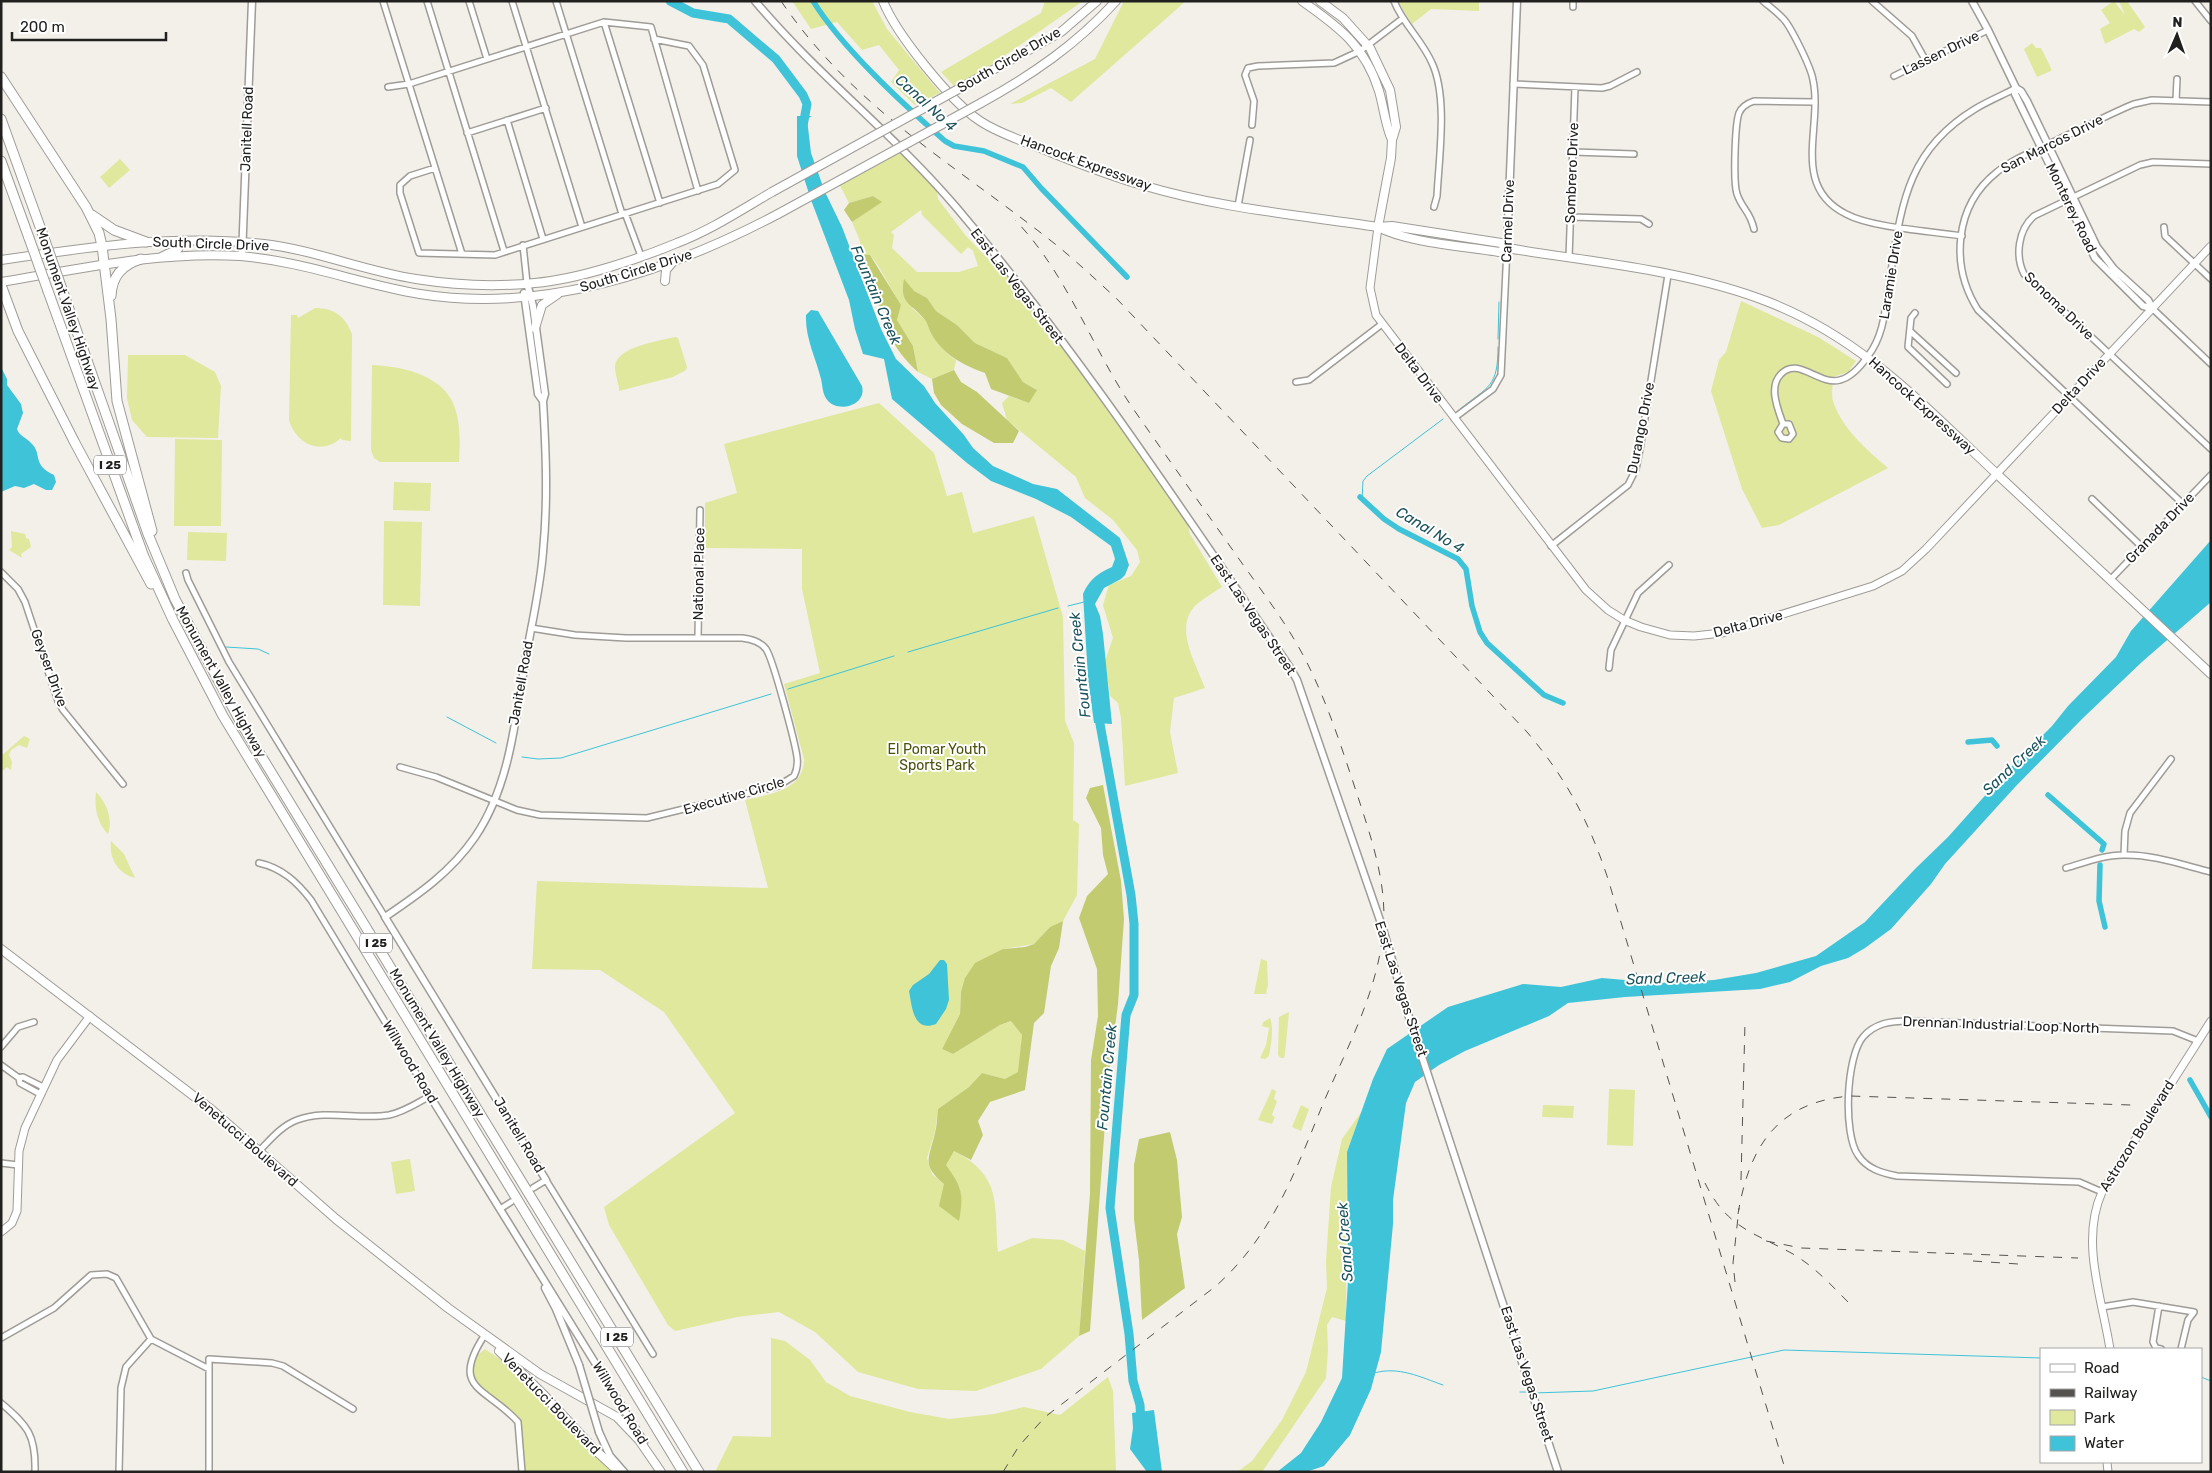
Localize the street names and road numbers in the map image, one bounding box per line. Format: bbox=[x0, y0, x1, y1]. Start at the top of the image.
street label: South Circle Drive bbox=[954, 23, 1064, 97]
street label: Lassen Drive bbox=[1900, 27, 1982, 79]
street label: Janitell Road bbox=[237, 86, 257, 172]
street label: San Marcos Drive bbox=[1998, 111, 2106, 177]
street label: Sombrero Drive bbox=[1562, 122, 1582, 224]
street label: Hancock Expressway bbox=[1018, 131, 1154, 195]
street label: Monterey Road bbox=[2042, 160, 2100, 256]
street label: Carmel Drive bbox=[1498, 179, 1518, 263]
street label: Monument Valley Highway bbox=[32, 225, 104, 393]
street label: East Las Vegas Street bbox=[967, 225, 1068, 347]
street label: Laramie Drive bbox=[1876, 229, 1906, 320]
street label: South Circle Drive bbox=[152, 233, 270, 255]
street label: South Circle Drive bbox=[578, 246, 694, 296]
street label: Sonoma Drive bbox=[2021, 268, 2098, 344]
street label: Delta Drive bbox=[1391, 339, 1447, 407]
street label: Hancock Expressway bbox=[1865, 354, 1979, 459]
street label: Delta Drive bbox=[2048, 354, 2110, 418]
street label: Durango Drive bbox=[1624, 381, 1658, 475]
road number: I 25 bbox=[94, 456, 126, 474]
street label: Granada Drive bbox=[2122, 489, 2198, 567]
street label: National Place bbox=[690, 527, 708, 621]
street label: East Las Vegas Street bbox=[1206, 552, 1300, 679]
street label: Monument Valley Highway bbox=[172, 603, 270, 761]
street label: Delta Drive bbox=[1711, 607, 1785, 641]
street label: Geyser Drive bbox=[27, 627, 71, 709]
street label: Janitell Road bbox=[505, 640, 537, 726]
street label: Executive Circle bbox=[682, 773, 787, 819]
street label: East Las Vegas Street bbox=[1371, 919, 1431, 1059]
road number: I 25 bbox=[360, 934, 392, 952]
street label: Monument Valley Highway bbox=[386, 965, 488, 1121]
street label: Drennan Industrial Loop North bbox=[1902, 1013, 2100, 1037]
street label: Willwood Road bbox=[379, 1018, 441, 1106]
street label: Astrozon Boulevard bbox=[2096, 1077, 2178, 1195]
street label: Venetucci Boulevard bbox=[189, 1090, 301, 1190]
street label: Janitell Road bbox=[490, 1094, 548, 1176]
street label: East Las Vegas Street bbox=[1497, 1304, 1557, 1444]
road number: I 25 bbox=[601, 1328, 633, 1346]
street label: Venetucci Boulevard bbox=[498, 1350, 604, 1458]
street label: Willwood Road bbox=[589, 1359, 651, 1447]

